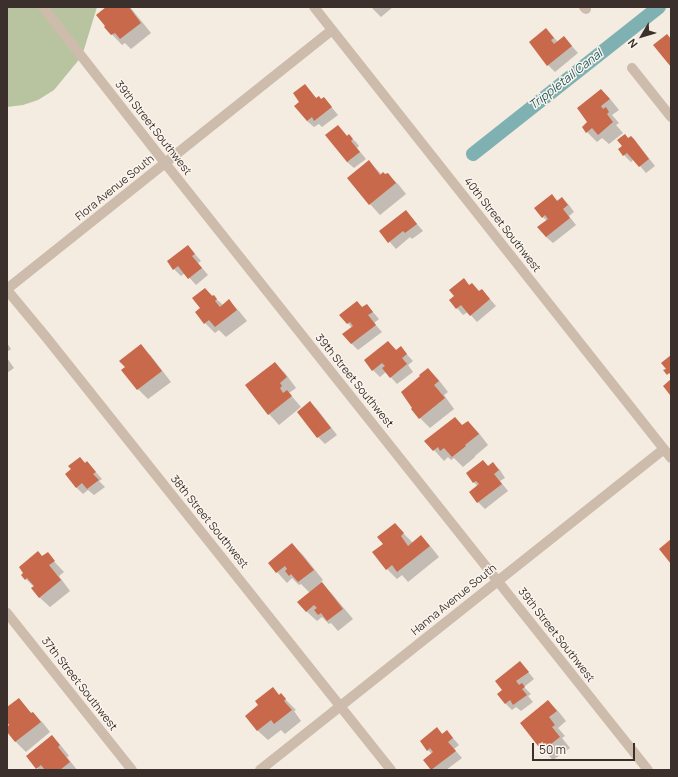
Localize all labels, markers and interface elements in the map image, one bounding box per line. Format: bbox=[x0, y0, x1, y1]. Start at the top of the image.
north arrow bbox=[622, 16, 662, 56]
text: N bbox=[624, 36, 640, 51]
water label: Trippletail Canal bbox=[526, 47, 606, 113]
street label: 39th Street Southwest bbox=[112, 78, 194, 178]
street label: Flora Avenue South bbox=[73, 152, 157, 224]
street label: 40th Street Southwest bbox=[461, 175, 543, 275]
street label: 39th Street Southwest bbox=[312, 332, 396, 430]
street label: 38th Street Southwest bbox=[167, 473, 251, 571]
street label: Hanna Avenue South bbox=[409, 562, 499, 638]
street label: 39th Street Southwest bbox=[515, 585, 597, 685]
street label: 37th Street Southwest bbox=[38, 635, 120, 733]
scale bar bbox=[534, 735, 637, 761]
text: 50 m bbox=[539, 741, 566, 758]

